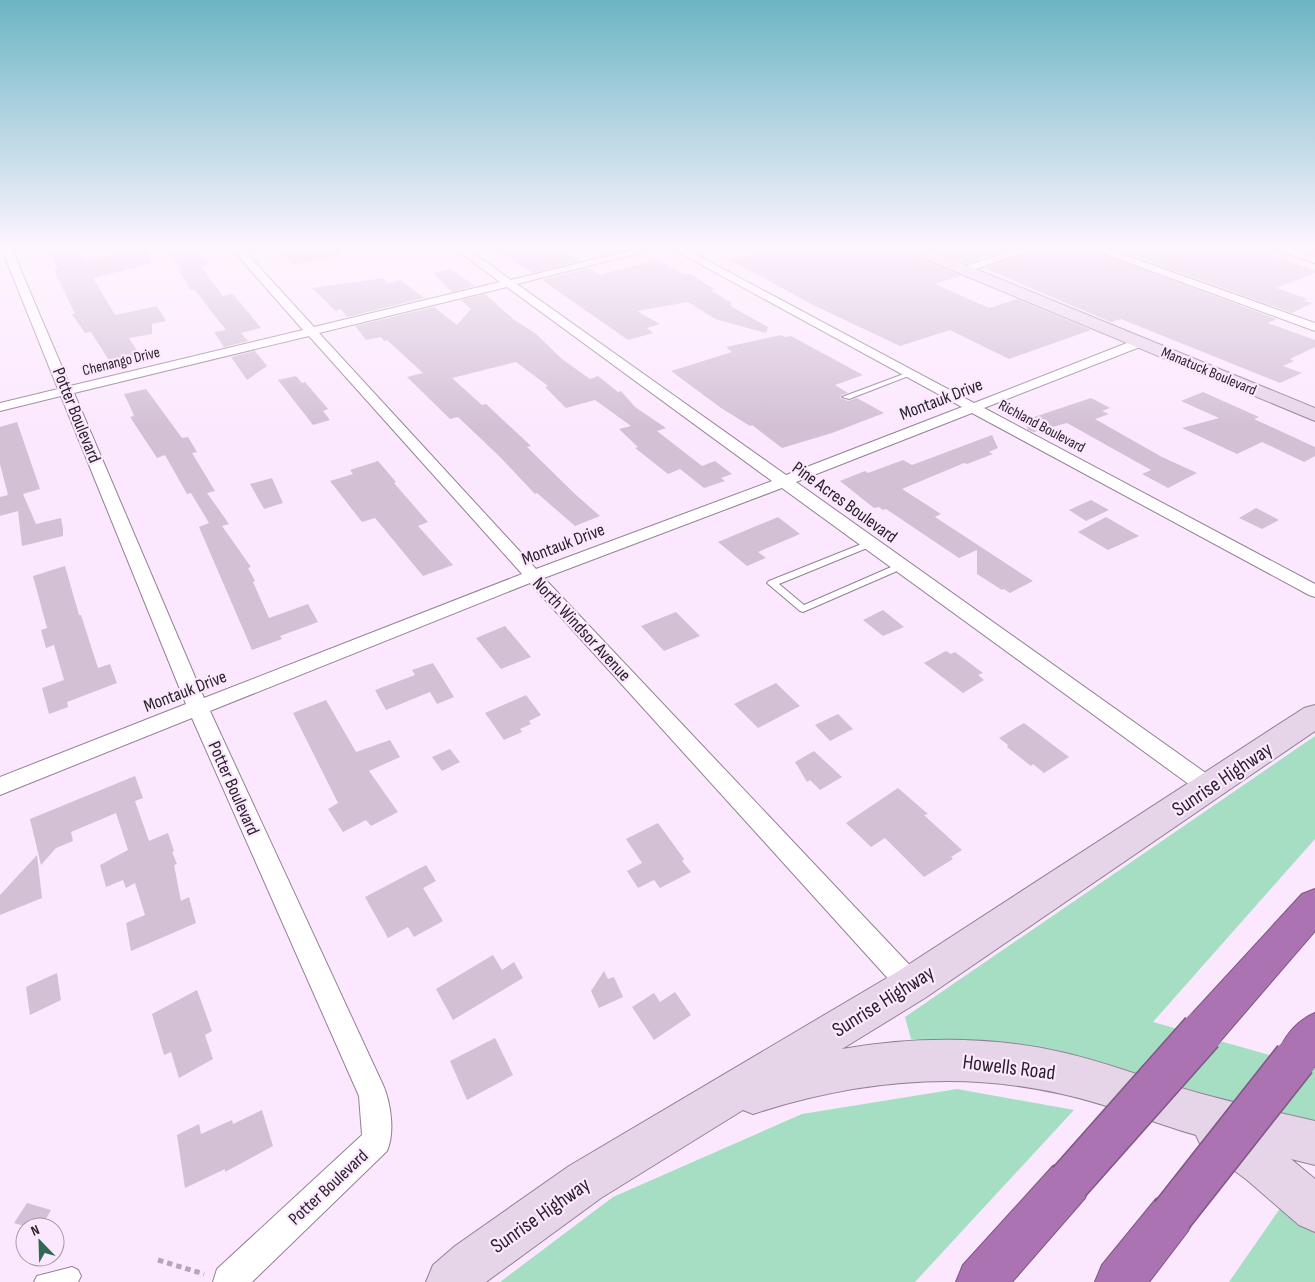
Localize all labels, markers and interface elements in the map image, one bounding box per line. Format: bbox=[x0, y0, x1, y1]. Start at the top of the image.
street label: Chenango Drive bbox=[80, 343, 162, 380]
street label: Manatuck Boulevard bbox=[1158, 343, 1259, 400]
street label: Potter Boulevard bbox=[48, 365, 105, 466]
street label: Montauk Drive bbox=[897, 374, 986, 425]
street label: Richland Boulevard bbox=[995, 396, 1088, 457]
street label: Pine Acres Boulevard bbox=[788, 457, 901, 548]
street label: Montauk Drive bbox=[519, 519, 608, 570]
street label: North Windsor Avenue bbox=[528, 573, 635, 686]
street label: Montauk Drive bbox=[141, 666, 230, 717]
street label: Sunrise Highway bbox=[1167, 737, 1277, 822]
street label: Potter Boulevard bbox=[203, 738, 264, 838]
street label: Sunrise Highway bbox=[828, 960, 939, 1043]
street label: Howells Road bbox=[961, 1049, 1057, 1086]
street label: Potter Boulevard bbox=[284, 1145, 372, 1229]
street label: Sunrise Highway bbox=[486, 1172, 595, 1259]
north arrow bbox=[15, 1217, 65, 1267]
text: N bbox=[28, 1221, 42, 1240]

